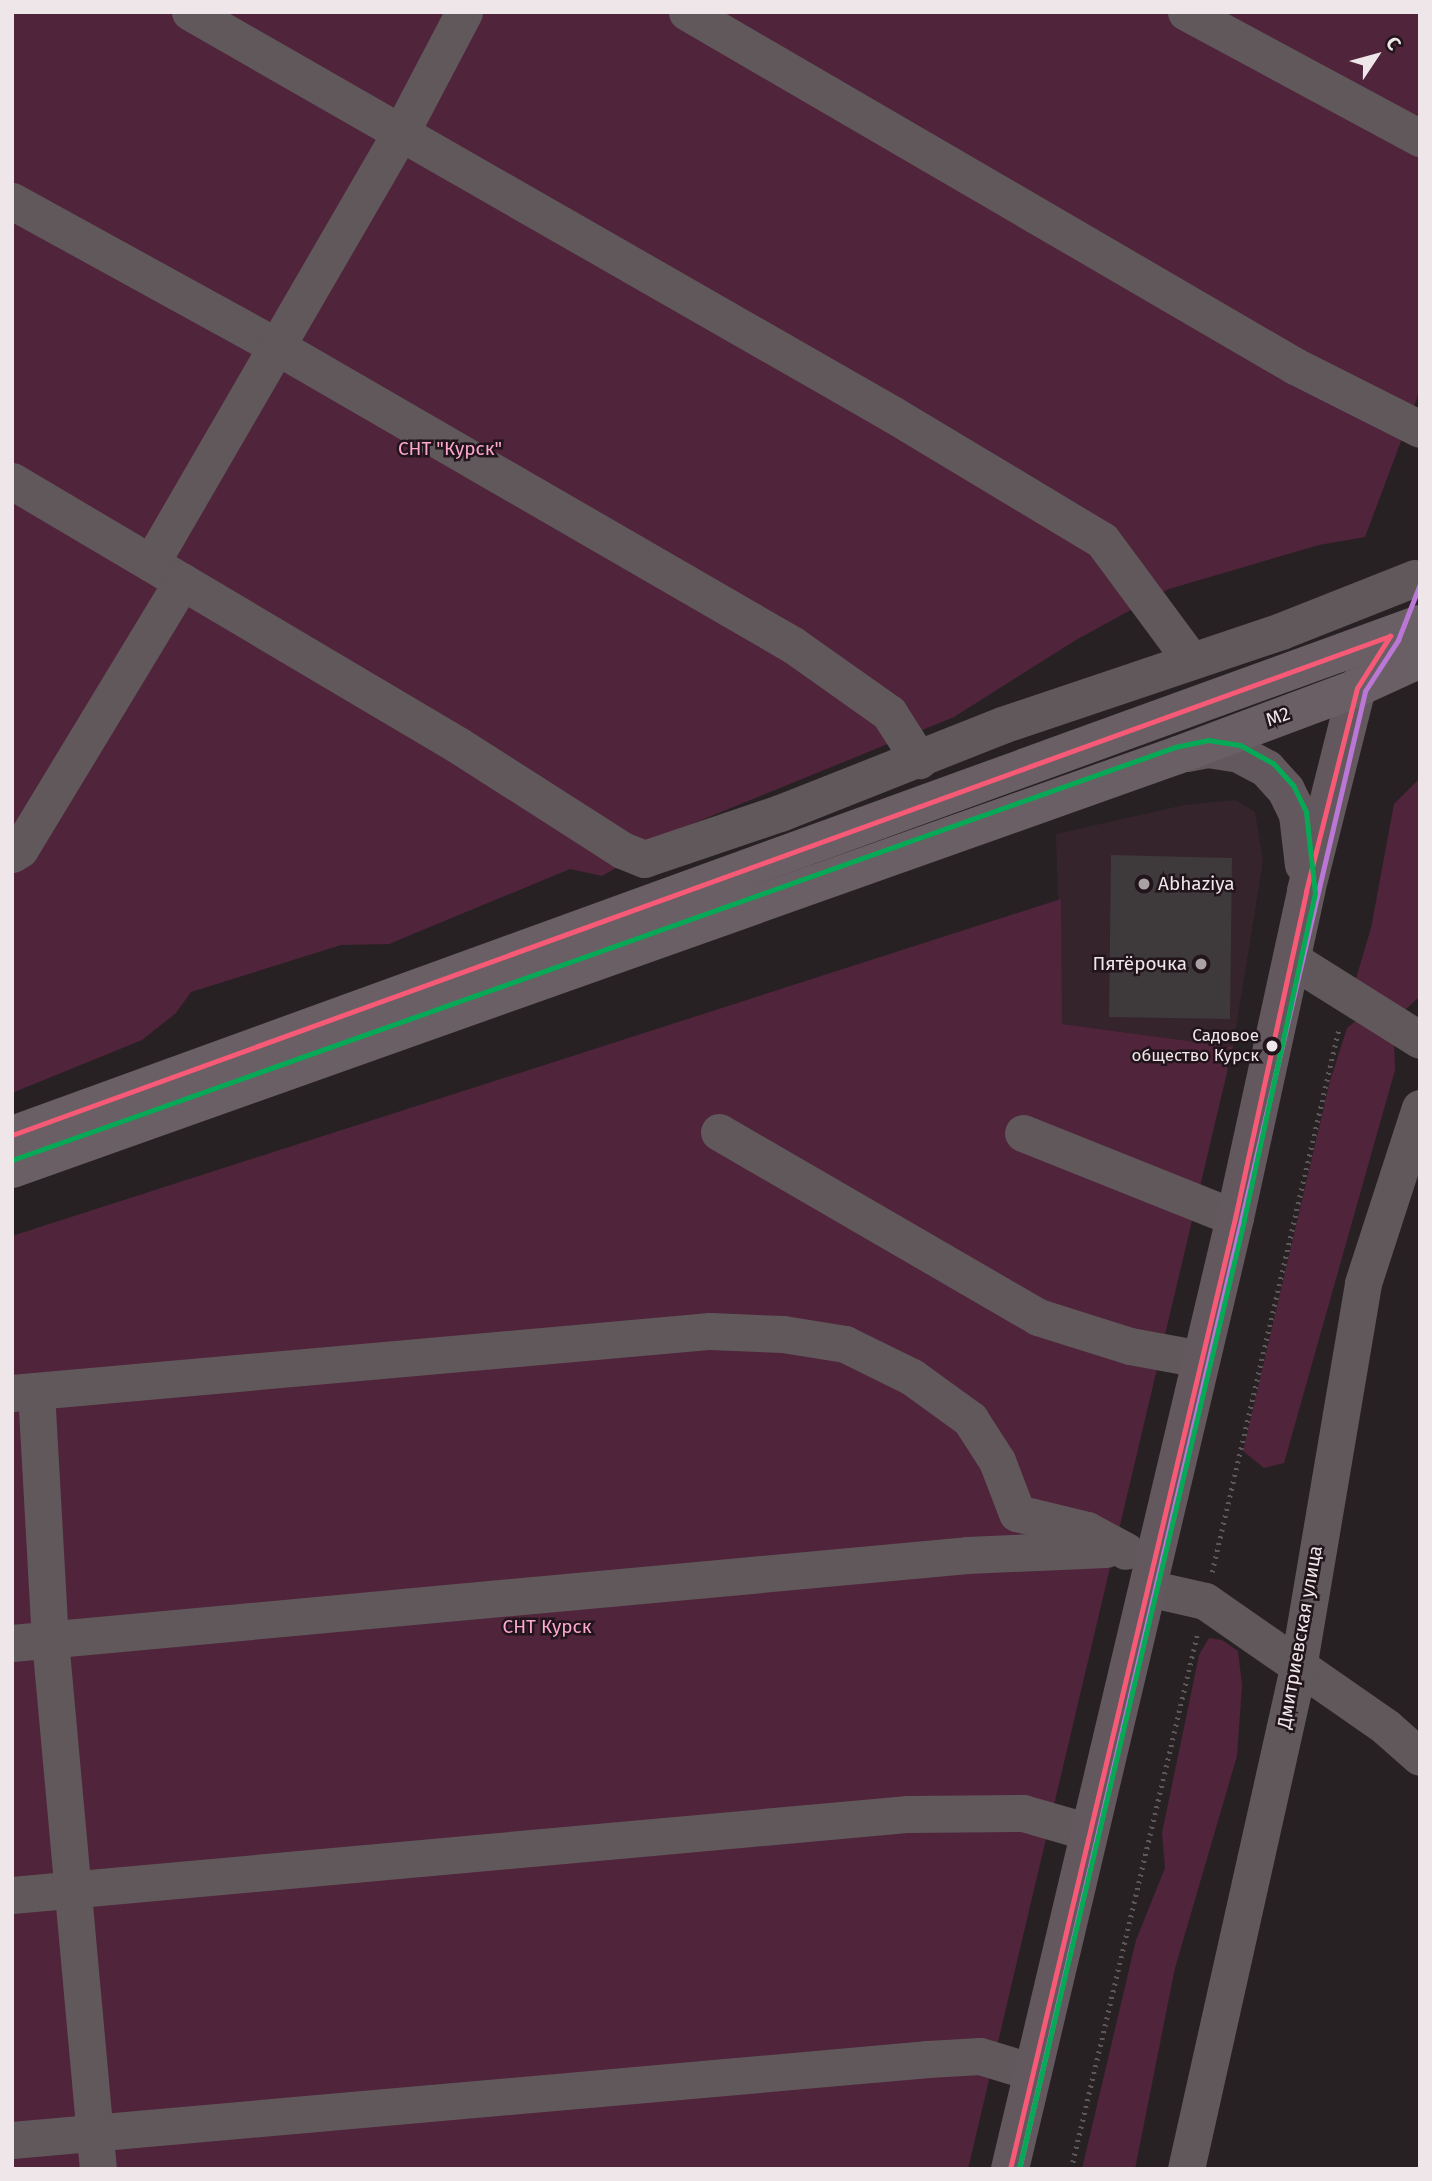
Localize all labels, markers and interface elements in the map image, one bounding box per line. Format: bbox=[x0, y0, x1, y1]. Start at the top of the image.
north arrow bbox=[1341, 21, 1411, 91]
text: С bbox=[1381, 32, 1406, 55]
park label: СНТ "Курск" bbox=[398, 438, 502, 460]
street label: М2 bbox=[1263, 702, 1293, 732]
place label: Abhaziya bbox=[1158, 873, 1235, 895]
marker: Abhaziya bbox=[1136, 876, 1152, 892]
place label: Пятёрочка bbox=[1092, 953, 1187, 975]
marker: Пятёрочка bbox=[1193, 956, 1209, 972]
place label: Садовое общество Курск bbox=[1132, 1026, 1259, 1066]
marker: Садовое общество Курск bbox=[1265, 1039, 1279, 1053]
street label: Дмитриевская улица bbox=[1273, 1544, 1327, 1730]
park label: СНТ Курск bbox=[502, 1616, 592, 1638]

